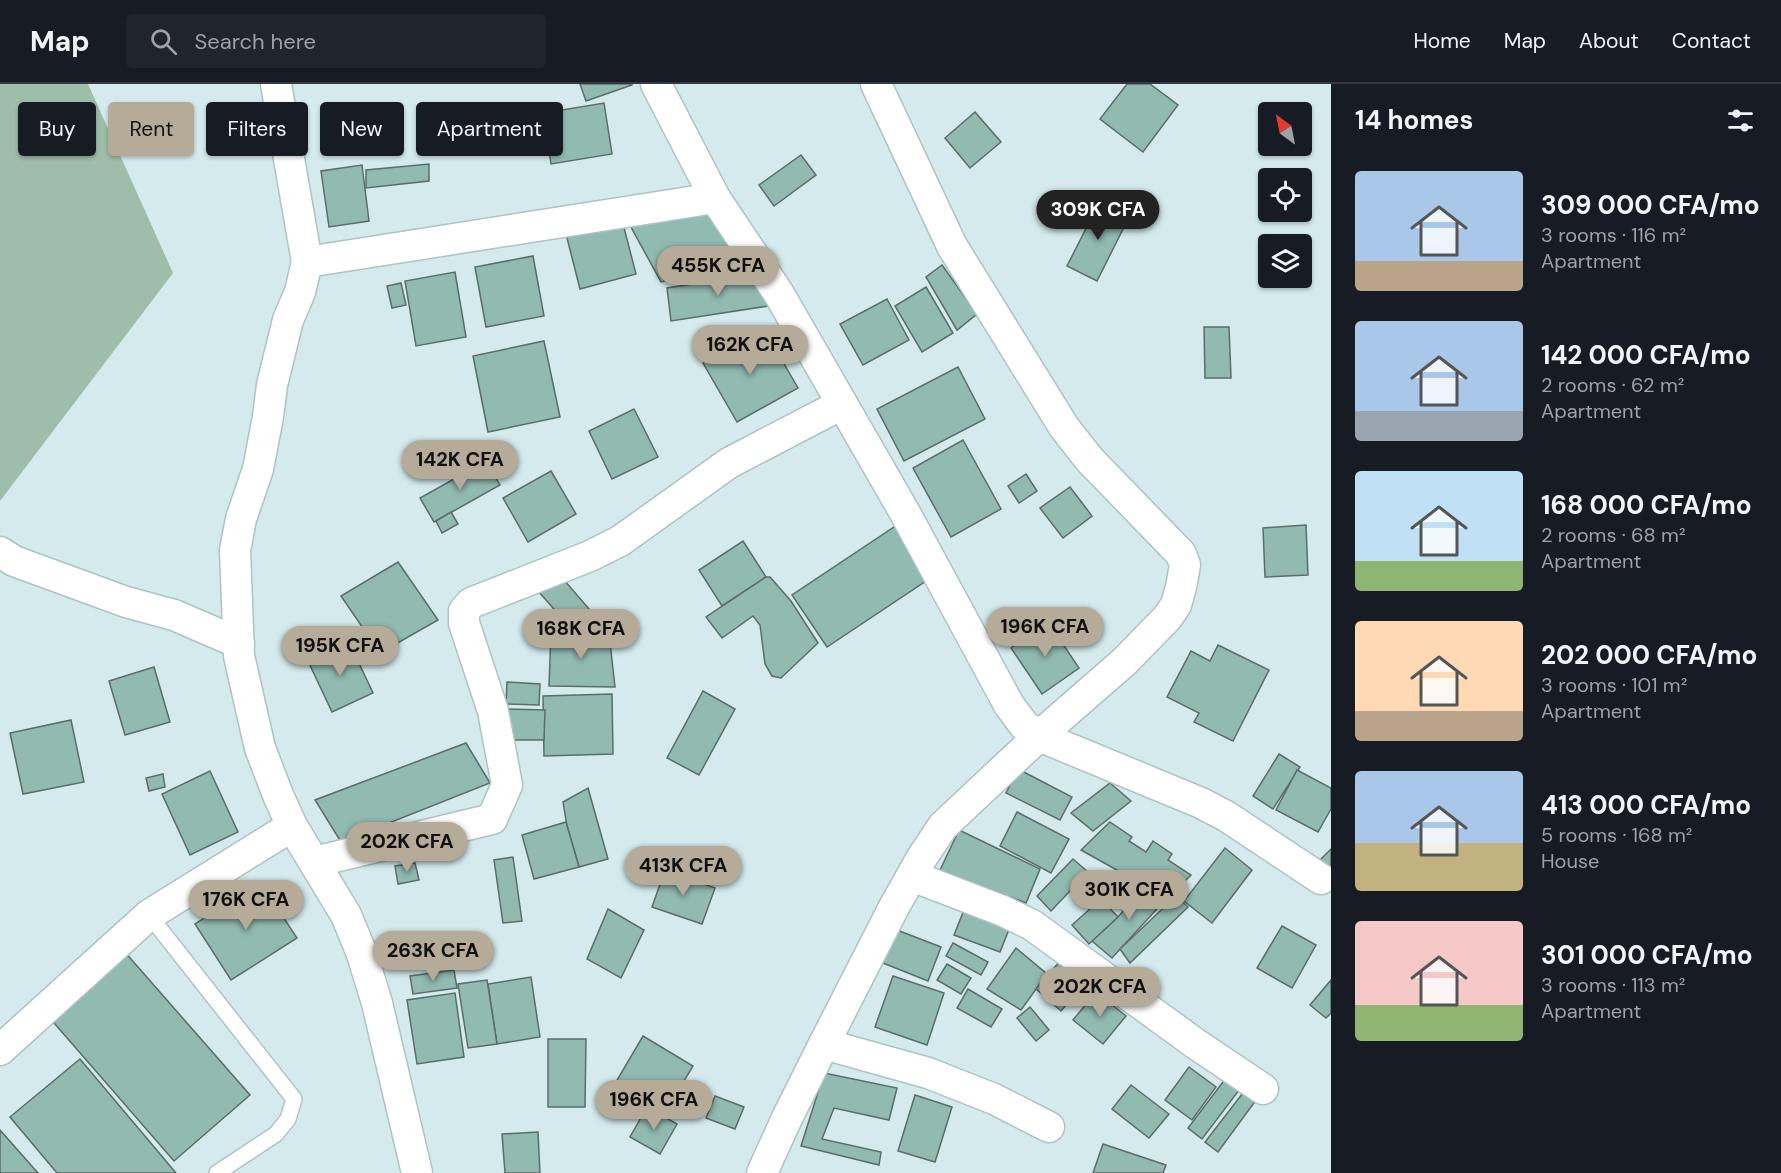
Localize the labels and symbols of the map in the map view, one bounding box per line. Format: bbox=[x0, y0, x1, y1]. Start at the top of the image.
north arrow bbox=[1258, 102, 1312, 156]
pin: 309K CFA bbox=[1036, 190, 1160, 241]
pin: 455K CFA bbox=[656, 246, 780, 297]
pin: 162K CFA bbox=[688, 325, 812, 376]
pin: 142K CFA bbox=[398, 440, 522, 491]
pin: 196K CFA bbox=[983, 607, 1107, 658]
pin: 168K CFA bbox=[519, 609, 643, 660]
pin: 195K CFA bbox=[278, 626, 402, 677]
pin: 202K CFA bbox=[345, 822, 469, 873]
pin: 413K CFA bbox=[621, 846, 745, 897]
pin: 301K CFA bbox=[1067, 870, 1191, 921]
pin: 176K CFA bbox=[184, 880, 308, 931]
pin: 263K CFA bbox=[371, 931, 495, 982]
pin: 202K CFA bbox=[1038, 967, 1162, 1018]
pin: 196K CFA bbox=[592, 1080, 716, 1131]

